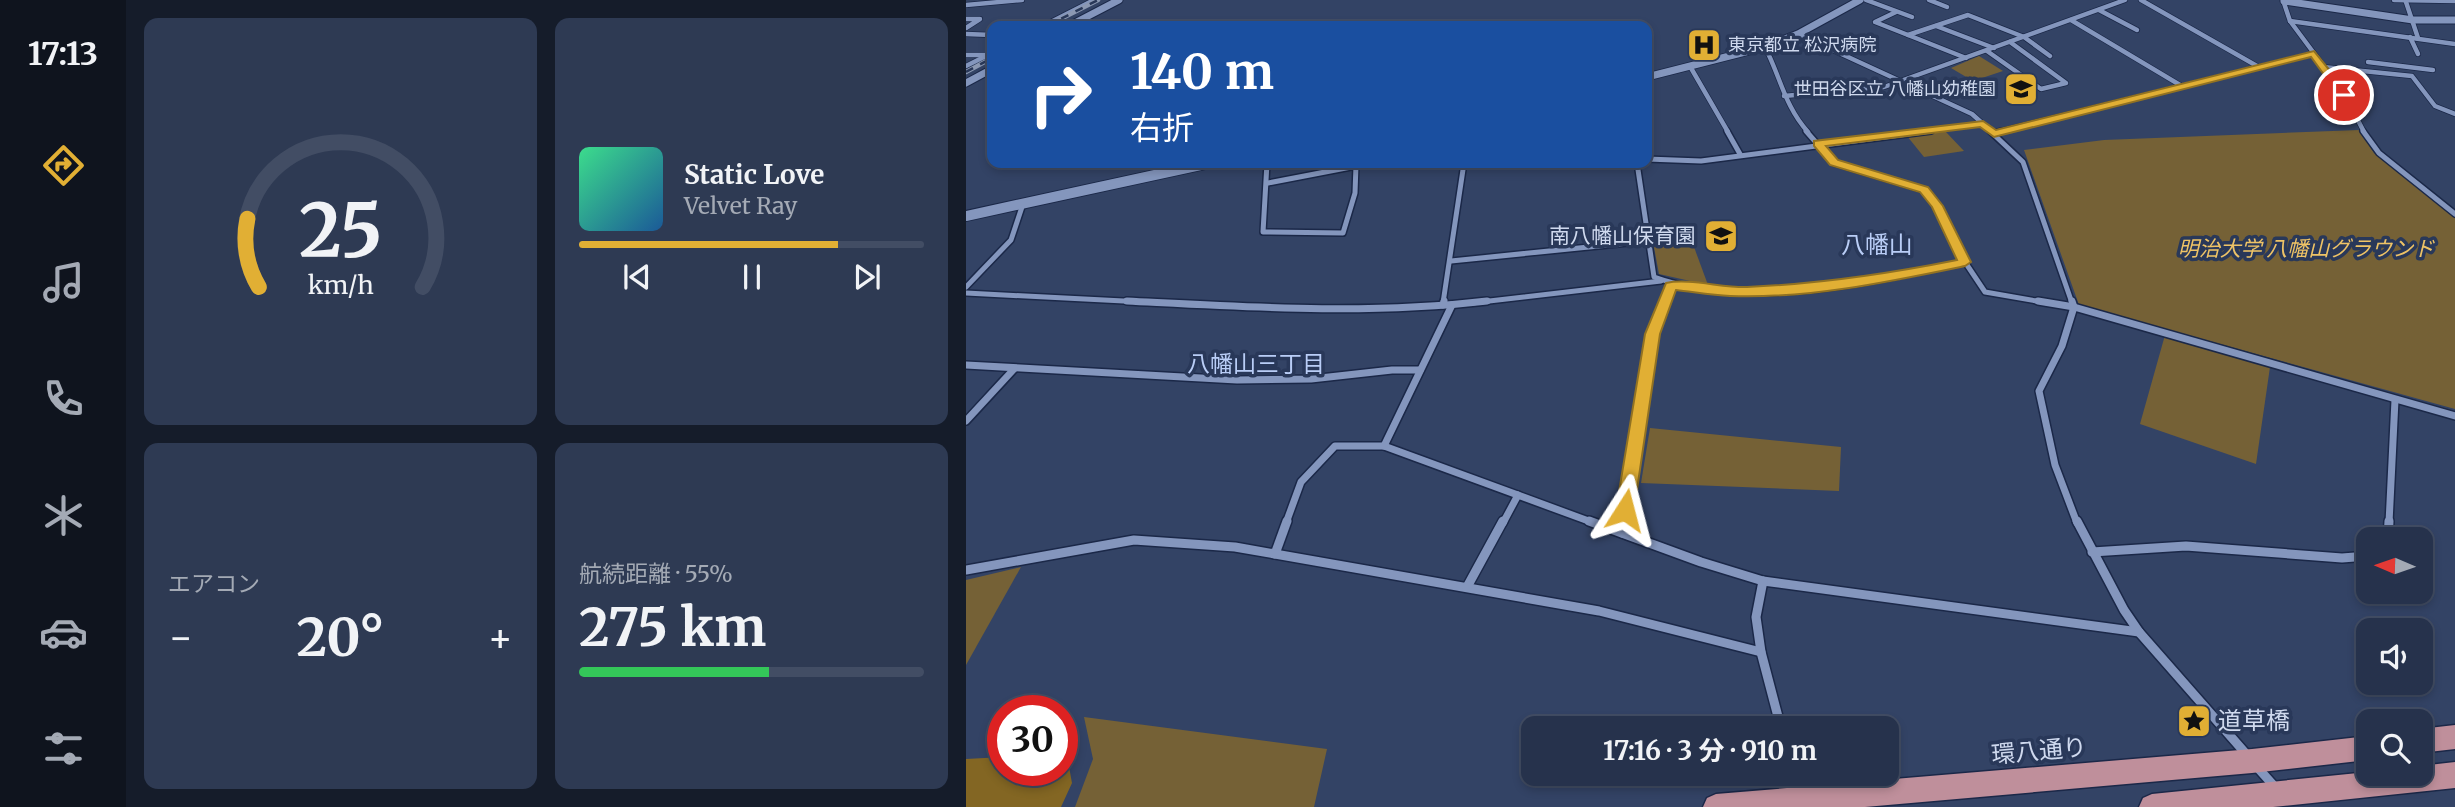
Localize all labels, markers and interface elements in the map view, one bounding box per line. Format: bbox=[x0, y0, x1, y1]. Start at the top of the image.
hospital icon: 東京都立 松沢病院 bbox=[1685, 26, 1723, 64]
place label: 東京都立 松沢病院 bbox=[1728, 33, 1876, 56]
text: 17:13 bbox=[28, 34, 98, 74]
text: 140 m bbox=[1130, 41, 1274, 102]
icon: right bbox=[1015, 49, 1106, 140]
pin bbox=[2314, 65, 2374, 125]
school or university icon: 世田谷区立 八幡山幼稚園 bbox=[2002, 70, 2040, 108]
icon: arrive bbox=[2325, 76, 2363, 114]
place label: 世田谷区立 八幡山幼稚園 bbox=[1794, 77, 1996, 100]
text: 右折 bbox=[1130, 108, 1194, 148]
icon: directions bbox=[39, 141, 88, 190]
text: Static Love bbox=[684, 158, 824, 191]
text: 25 bbox=[299, 186, 382, 278]
text: Velvet Ray bbox=[684, 191, 797, 220]
school or university icon: 南八幡山保育園 bbox=[1702, 217, 1740, 255]
place label: 南八幡山保育園 bbox=[1549, 222, 1696, 249]
district label: 八幡山 bbox=[1841, 229, 1913, 260]
park label: 明治大学 八幡山グラウンド bbox=[2178, 235, 2435, 262]
icon: music bbox=[39, 258, 88, 307]
icon: previous bbox=[618, 258, 656, 296]
icon: pause bbox=[733, 258, 771, 296]
icon: next bbox=[848, 258, 886, 296]
text: km/h bbox=[307, 269, 374, 301]
district label: 八幡山三丁目 bbox=[1187, 349, 1325, 378]
icon: phone bbox=[39, 374, 88, 423]
position arrow bbox=[1588, 473, 1662, 547]
icon: climate bbox=[39, 491, 88, 540]
north arrow bbox=[2356, 527, 2432, 604]
map controls bbox=[2356, 527, 2433, 786]
text: 航続距離 · 55% bbox=[579, 559, 733, 588]
text: エアコン bbox=[168, 569, 260, 598]
text: 275 km bbox=[579, 595, 766, 660]
text: 20° bbox=[296, 605, 385, 670]
icon: car bbox=[39, 608, 88, 657]
text: − bbox=[168, 614, 193, 661]
text: + bbox=[488, 614, 513, 661]
button: sound bbox=[2356, 618, 2433, 695]
speed limit sign: 30 bbox=[987, 695, 1078, 786]
place icon: 道草橋 bbox=[2175, 702, 2213, 740]
place label: 道草橋 bbox=[2218, 705, 2290, 736]
button: search bbox=[2356, 709, 2433, 786]
icon: filters bbox=[39, 724, 88, 773]
street label: 環八通り bbox=[1990, 731, 2088, 770]
text: 17:16 · 3 分 · 910 m bbox=[1603, 734, 1817, 767]

